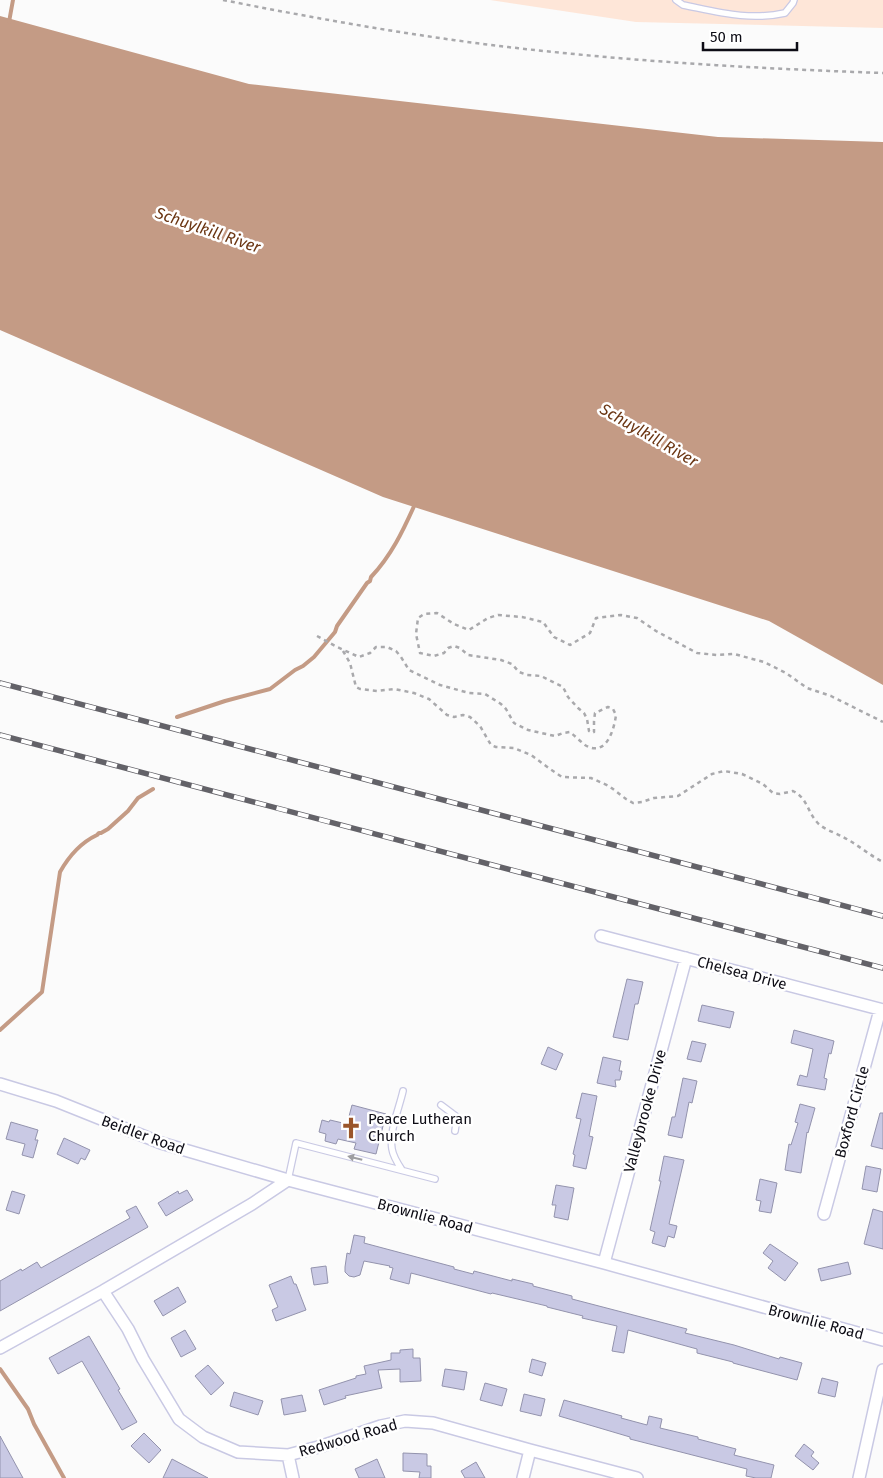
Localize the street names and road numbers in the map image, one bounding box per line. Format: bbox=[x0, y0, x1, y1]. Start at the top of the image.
street label: Chelsea Drive bbox=[695, 952, 789, 994]
street label: Valleybrooke Drive bbox=[620, 1048, 670, 1174]
street label: Boxford Circle bbox=[831, 1064, 873, 1160]
street label: Beidler Road bbox=[99, 1112, 187, 1158]
street label: Brownlie Road bbox=[375, 1195, 475, 1237]
street label: Brownlie Road bbox=[766, 1301, 866, 1343]
street label: Redwood Road bbox=[297, 1415, 399, 1461]

